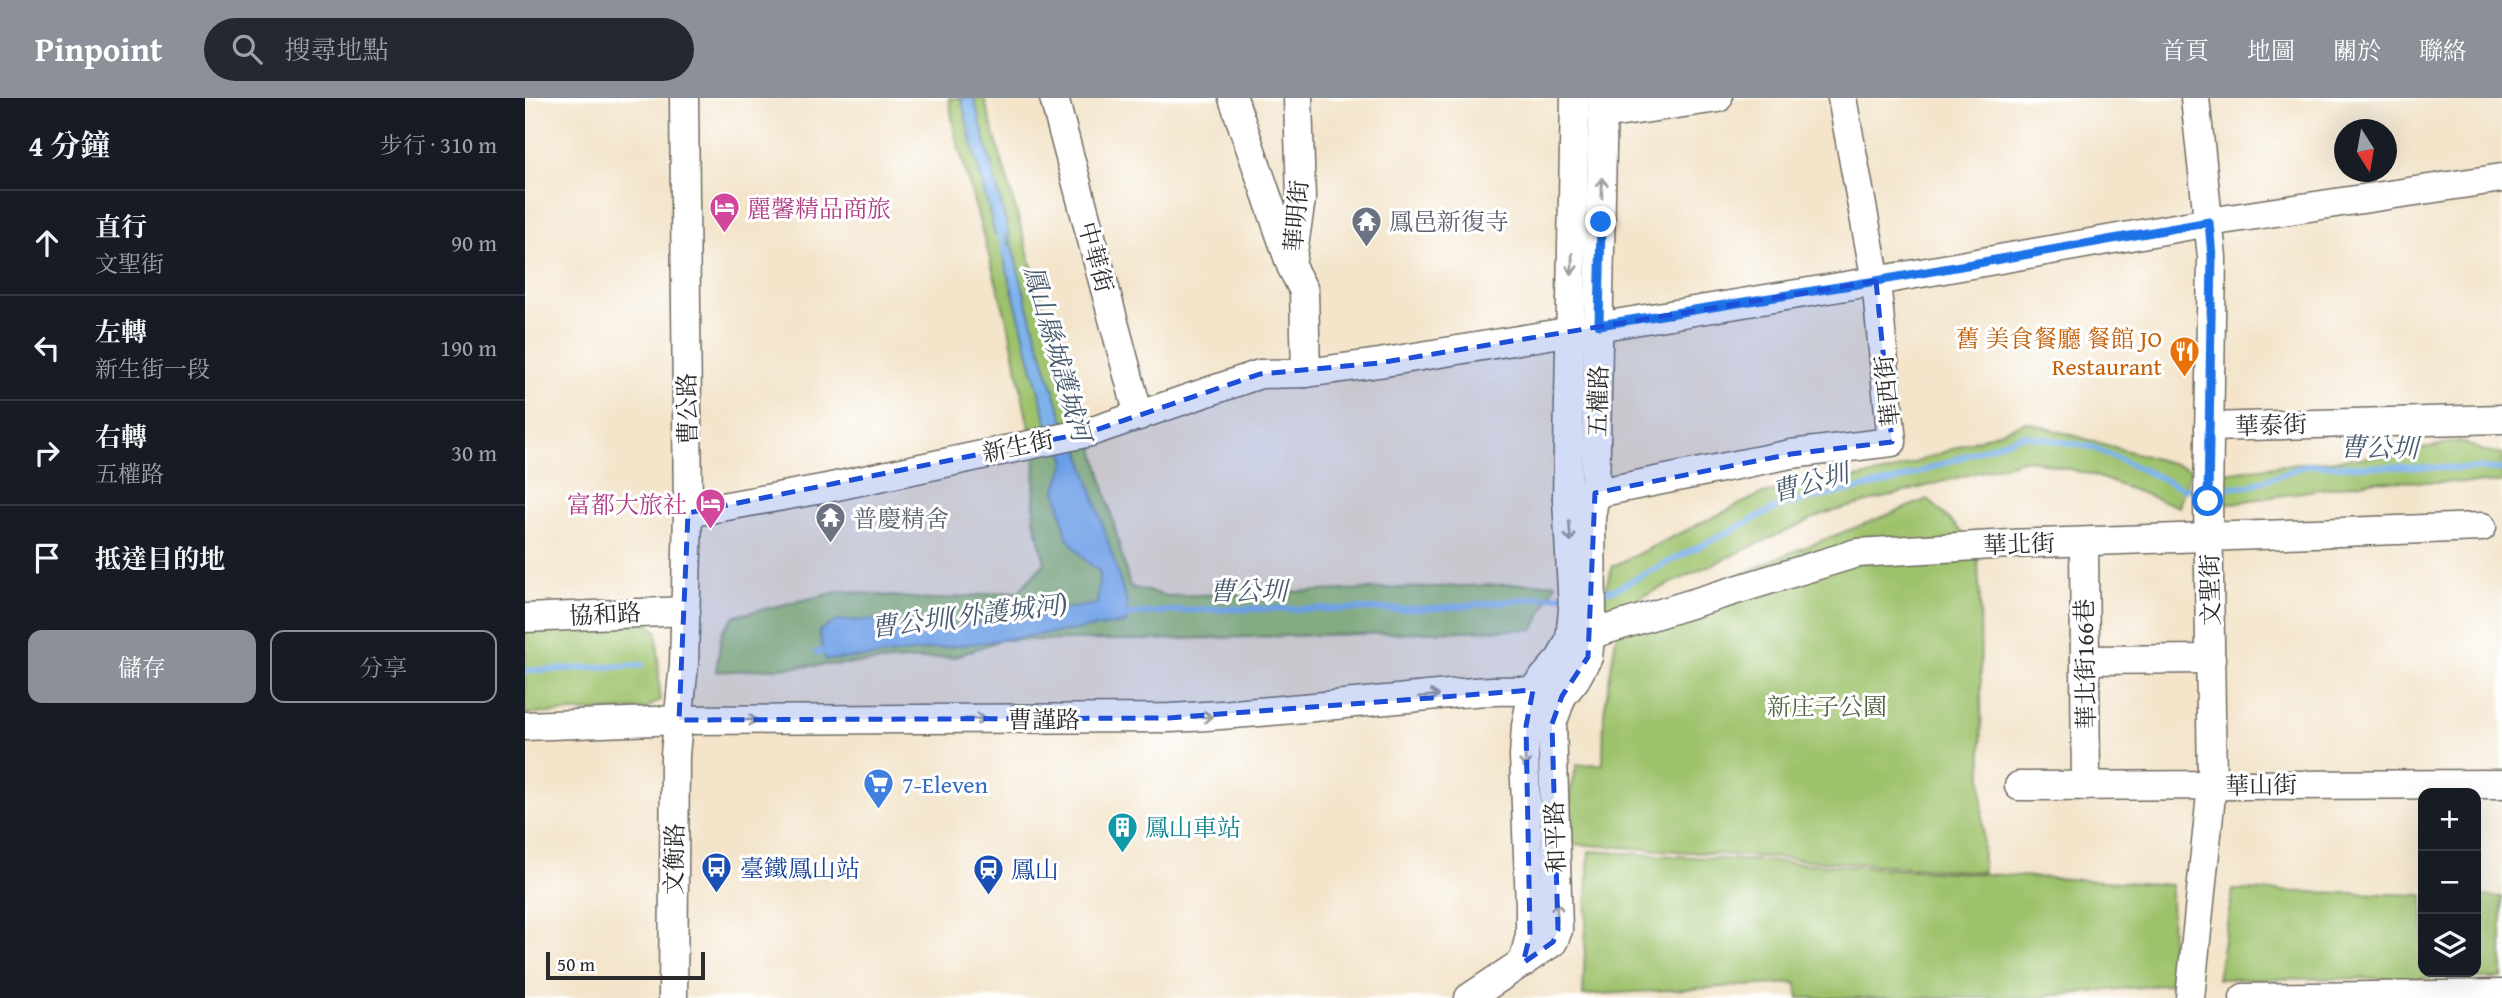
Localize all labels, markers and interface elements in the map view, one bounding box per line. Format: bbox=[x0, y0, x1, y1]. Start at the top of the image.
search box bbox=[204, 18, 694, 81]
text: Pinpoint bbox=[35, 25, 162, 73]
icon: search bbox=[228, 30, 266, 68]
text: 搜尋地點 bbox=[284, 30, 389, 69]
text: 首頁 bbox=[2161, 33, 2209, 68]
text: 地圖 bbox=[2247, 33, 2295, 68]
text: 關於 bbox=[2333, 33, 2381, 68]
text: 聯絡 bbox=[2419, 33, 2467, 68]
north arrow bbox=[2334, 119, 2397, 182]
text: 4 分鐘 bbox=[28, 123, 110, 167]
text: 步行 · 310 m bbox=[380, 128, 497, 161]
one-way arrow bbox=[1595, 177, 1608, 200]
street label: 華明街 bbox=[1275, 179, 1317, 253]
hotel icon: 麗馨精品商旅 bbox=[707, 191, 741, 235]
place label: 麗馨精品商旅 bbox=[747, 191, 891, 226]
temple icon: 鳳邑新復寺 bbox=[1349, 204, 1383, 248]
place label: 鳳邑新復寺 bbox=[1389, 204, 1509, 239]
route end bbox=[1585, 206, 1616, 237]
text: 直行 bbox=[95, 207, 147, 246]
street label: 中華街 bbox=[1070, 218, 1122, 296]
icon: ahead bbox=[28, 224, 66, 262]
text: 90 m bbox=[451, 226, 497, 259]
text: 文聖街 bbox=[95, 247, 164, 280]
one-way arrow bbox=[1565, 252, 1579, 275]
water label: 鳳山縣城護城河 bbox=[1014, 260, 1103, 450]
text: 左轉 bbox=[95, 312, 147, 351]
place label: 舊 美食餐廳 餐館 JO Restaurant bbox=[1956, 321, 2163, 384]
icon: left bbox=[28, 329, 66, 367]
text: 190 m bbox=[440, 331, 497, 364]
restaurant icon: 舊 美食餐廳 餐館 JO Restaurant bbox=[2168, 335, 2202, 379]
text: 新生街一段 bbox=[95, 352, 210, 385]
street label: 華西街 bbox=[1866, 353, 1908, 429]
street label: 五權路 bbox=[1580, 365, 1616, 437]
street label: 曹公路 bbox=[669, 373, 705, 445]
street label: 華泰街 bbox=[2234, 406, 2308, 444]
text: 右轉 bbox=[95, 417, 147, 456]
street label: 新生街 bbox=[979, 421, 1057, 471]
water label: 曹公圳 bbox=[2340, 427, 2422, 467]
icon: right bbox=[28, 434, 66, 472]
text: 30 m bbox=[451, 436, 497, 469]
water label: 曹公圳 bbox=[1767, 452, 1857, 511]
text: 五權路 bbox=[95, 457, 164, 490]
route start bbox=[2192, 485, 2223, 516]
place label: 富都大旅社 bbox=[567, 487, 687, 522]
hotel icon: 富都大旅社 bbox=[693, 487, 727, 531]
temple icon: 普慶精舍 bbox=[813, 501, 847, 545]
place label: 普慶精舍 bbox=[853, 501, 949, 536]
one-way arrow bbox=[1564, 521, 1577, 543]
street label: 華北街 bbox=[1982, 525, 2056, 563]
icon: arrive bbox=[28, 539, 66, 577]
text: 抵達目的地 bbox=[95, 539, 225, 578]
street label: 文聖街 bbox=[2192, 554, 2228, 626]
water label: 曹公圳 bbox=[1209, 571, 1291, 610]
water label: 曹公圳(外護城河) bbox=[869, 584, 1069, 646]
street label: 協和路 bbox=[568, 595, 642, 633]
street label: 華北街166巷 bbox=[2066, 598, 2104, 730]
button: 儲存 bbox=[28, 630, 256, 703]
button: 分享 bbox=[270, 630, 497, 703]
one-way arrow bbox=[1417, 689, 1440, 702]
park label: 新庄子公園 bbox=[1767, 689, 1887, 724]
street label: 曹謹路 bbox=[1008, 702, 1080, 737]
one-way arrow bbox=[1191, 710, 1213, 723]
one-way arrow bbox=[736, 713, 759, 727]
one-way arrow bbox=[963, 713, 986, 726]
one-way arrow bbox=[1518, 746, 1531, 769]
supermarket icon: 7-Eleven bbox=[862, 767, 896, 811]
place label: 7-Eleven bbox=[902, 767, 989, 802]
street label: 華山街 bbox=[2225, 767, 2297, 803]
map controls bbox=[2418, 788, 2481, 977]
button: + bbox=[2418, 788, 2481, 851]
street label: 和平路 bbox=[1536, 800, 1574, 874]
building icon: 鳳山車站 bbox=[1105, 810, 1139, 854]
place label: 鳳山車站 bbox=[1145, 810, 1241, 845]
street label: 文衡路 bbox=[656, 823, 692, 895]
bus stop icon: 臺鐵鳳山站 bbox=[700, 851, 734, 895]
place label: 臺鐵鳳山站 bbox=[740, 851, 860, 886]
button: − bbox=[2418, 851, 2481, 914]
station icon: 鳳山 bbox=[971, 852, 1005, 896]
place label: 鳳山 bbox=[1011, 852, 1059, 887]
one-way arrow bbox=[1551, 900, 1564, 923]
button: layers bbox=[2418, 914, 2481, 977]
scale bar bbox=[546, 949, 705, 981]
text: 50 m bbox=[557, 950, 595, 978]

